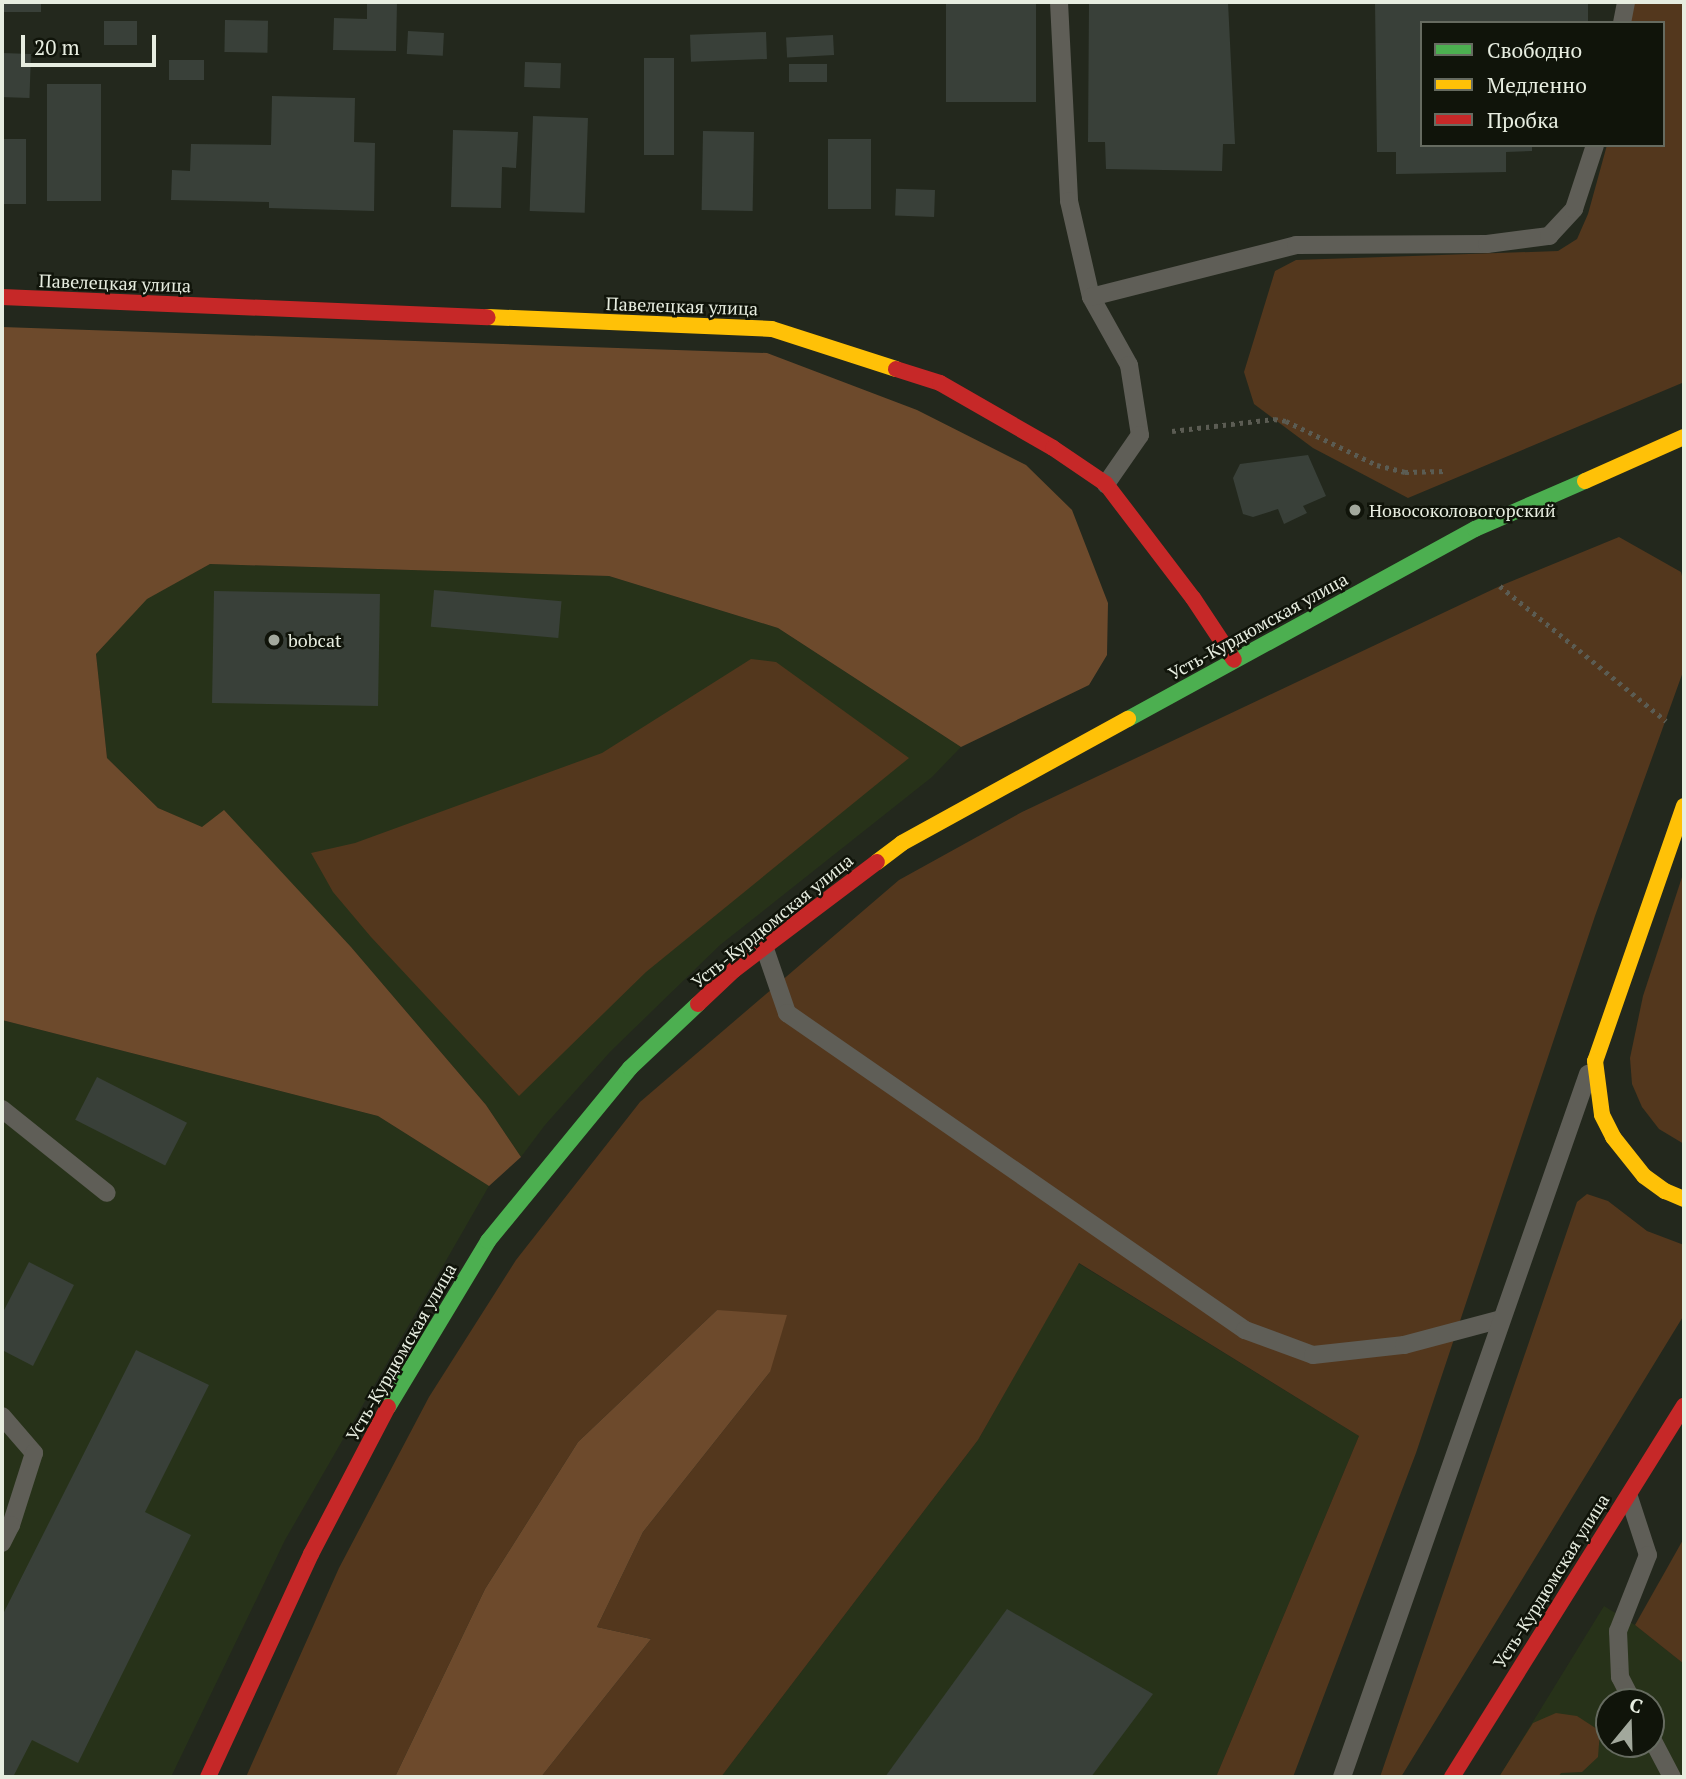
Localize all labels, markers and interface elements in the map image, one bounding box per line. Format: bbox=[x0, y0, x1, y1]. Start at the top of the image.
scale bar bbox=[24, 21, 159, 65]
legend bbox=[1420, 21, 1665, 147]
text: 20 m bbox=[34, 33, 80, 61]
text: Свободно bbox=[1487, 36, 1582, 64]
text: Медленно bbox=[1487, 71, 1587, 99]
text: Пробка bbox=[1487, 106, 1559, 134]
street label: Павелецкая улица bbox=[38, 270, 192, 296]
street label: Павелецкая улица bbox=[605, 293, 759, 319]
place label: Новосоколовогорский bbox=[1369, 499, 1556, 521]
marker: Новосоколовогорский bbox=[1347, 502, 1363, 518]
street label: Усть-Курдюмская улица bbox=[1165, 568, 1351, 684]
place label: bobcat bbox=[288, 629, 342, 651]
marker: bobcat bbox=[266, 632, 282, 648]
street label: Усть-Курдюмская улица bbox=[687, 849, 857, 993]
street label: Усть-Курдюмская улица bbox=[341, 1259, 461, 1445]
street label: Усть-Курдюмская улица bbox=[1488, 1490, 1614, 1672]
north arrow bbox=[1595, 1688, 1665, 1758]
text: С bbox=[1626, 1691, 1646, 1718]

